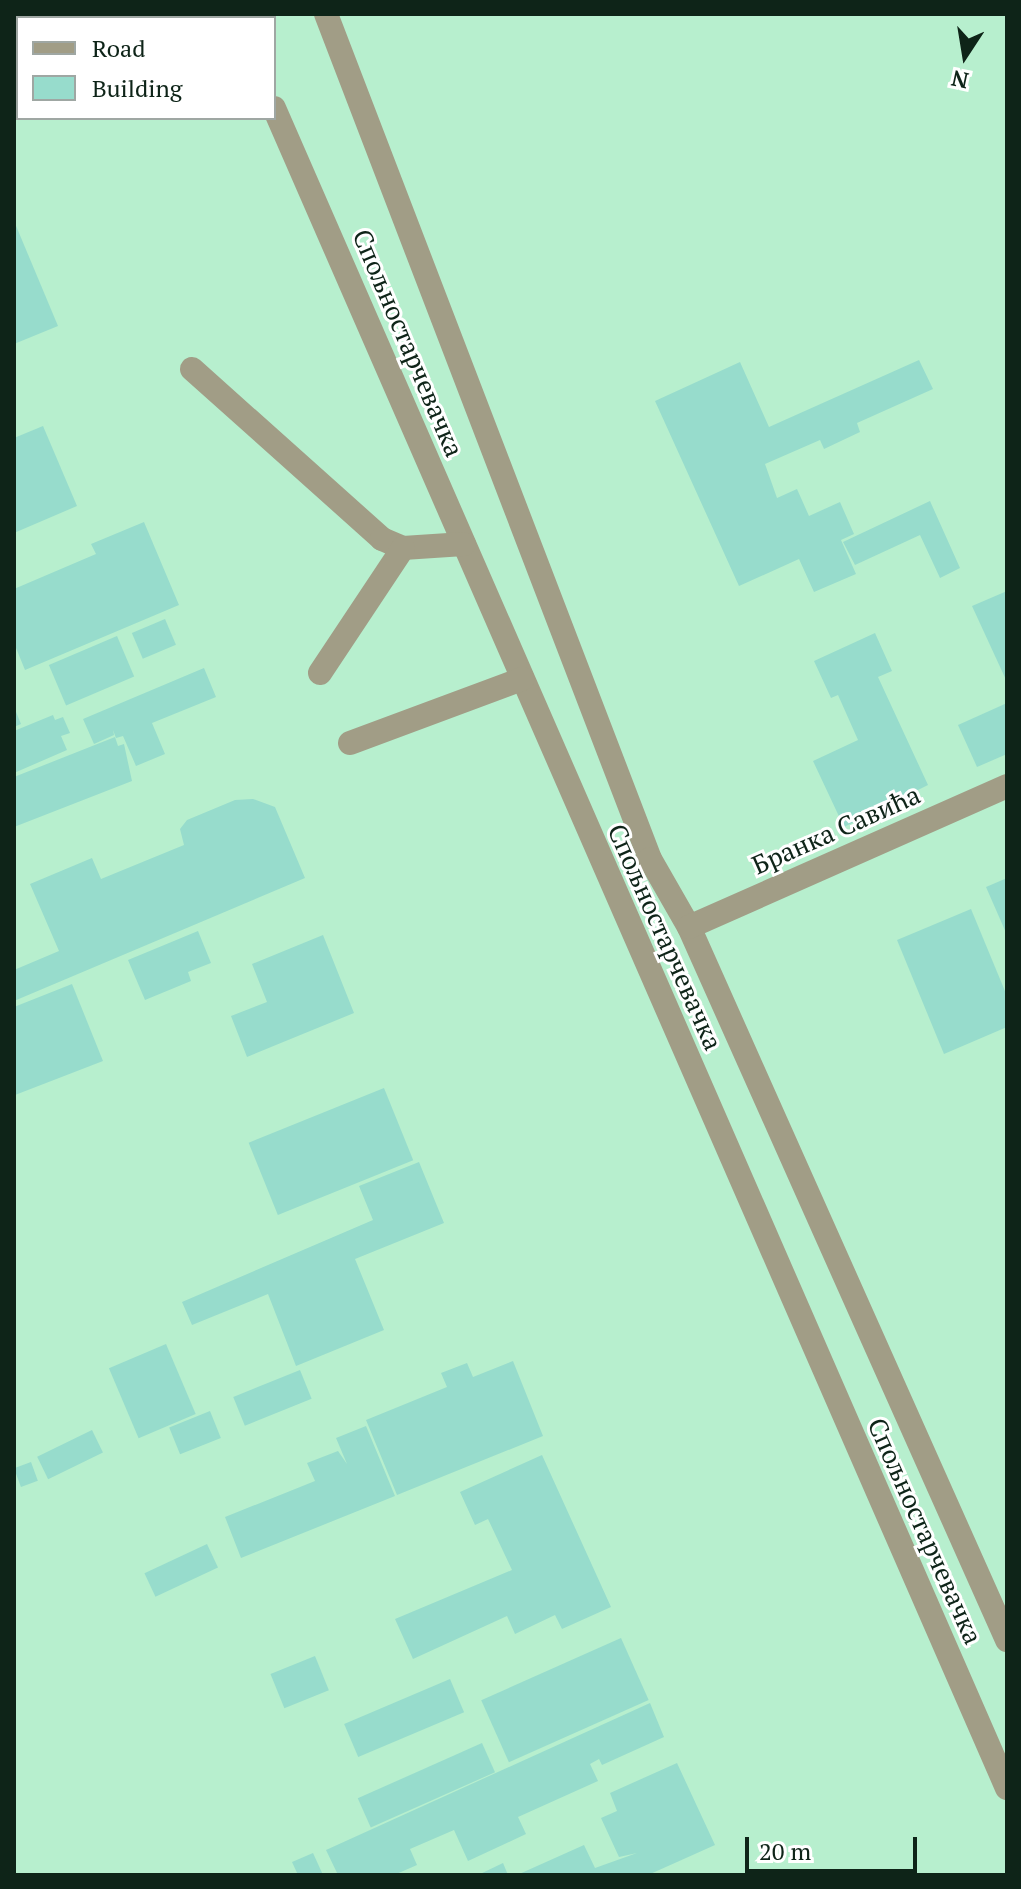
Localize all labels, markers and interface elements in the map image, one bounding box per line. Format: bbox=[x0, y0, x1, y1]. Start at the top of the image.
legend bbox=[16, 16, 276, 120]
north arrow bbox=[925, 16, 1005, 96]
text: Road bbox=[92, 32, 146, 64]
text: N bbox=[949, 64, 971, 96]
text: Building bbox=[92, 72, 182, 104]
street label: Спољностарчевачка bbox=[346, 225, 470, 461]
street label: Бранка Савића bbox=[747, 779, 925, 881]
street label: Спољностарчевачка bbox=[601, 819, 729, 1055]
street label: Спољностарчевачка bbox=[861, 1413, 989, 1649]
scale bar bbox=[749, 1821, 921, 1871]
text: 20 m bbox=[759, 1835, 811, 1867]

